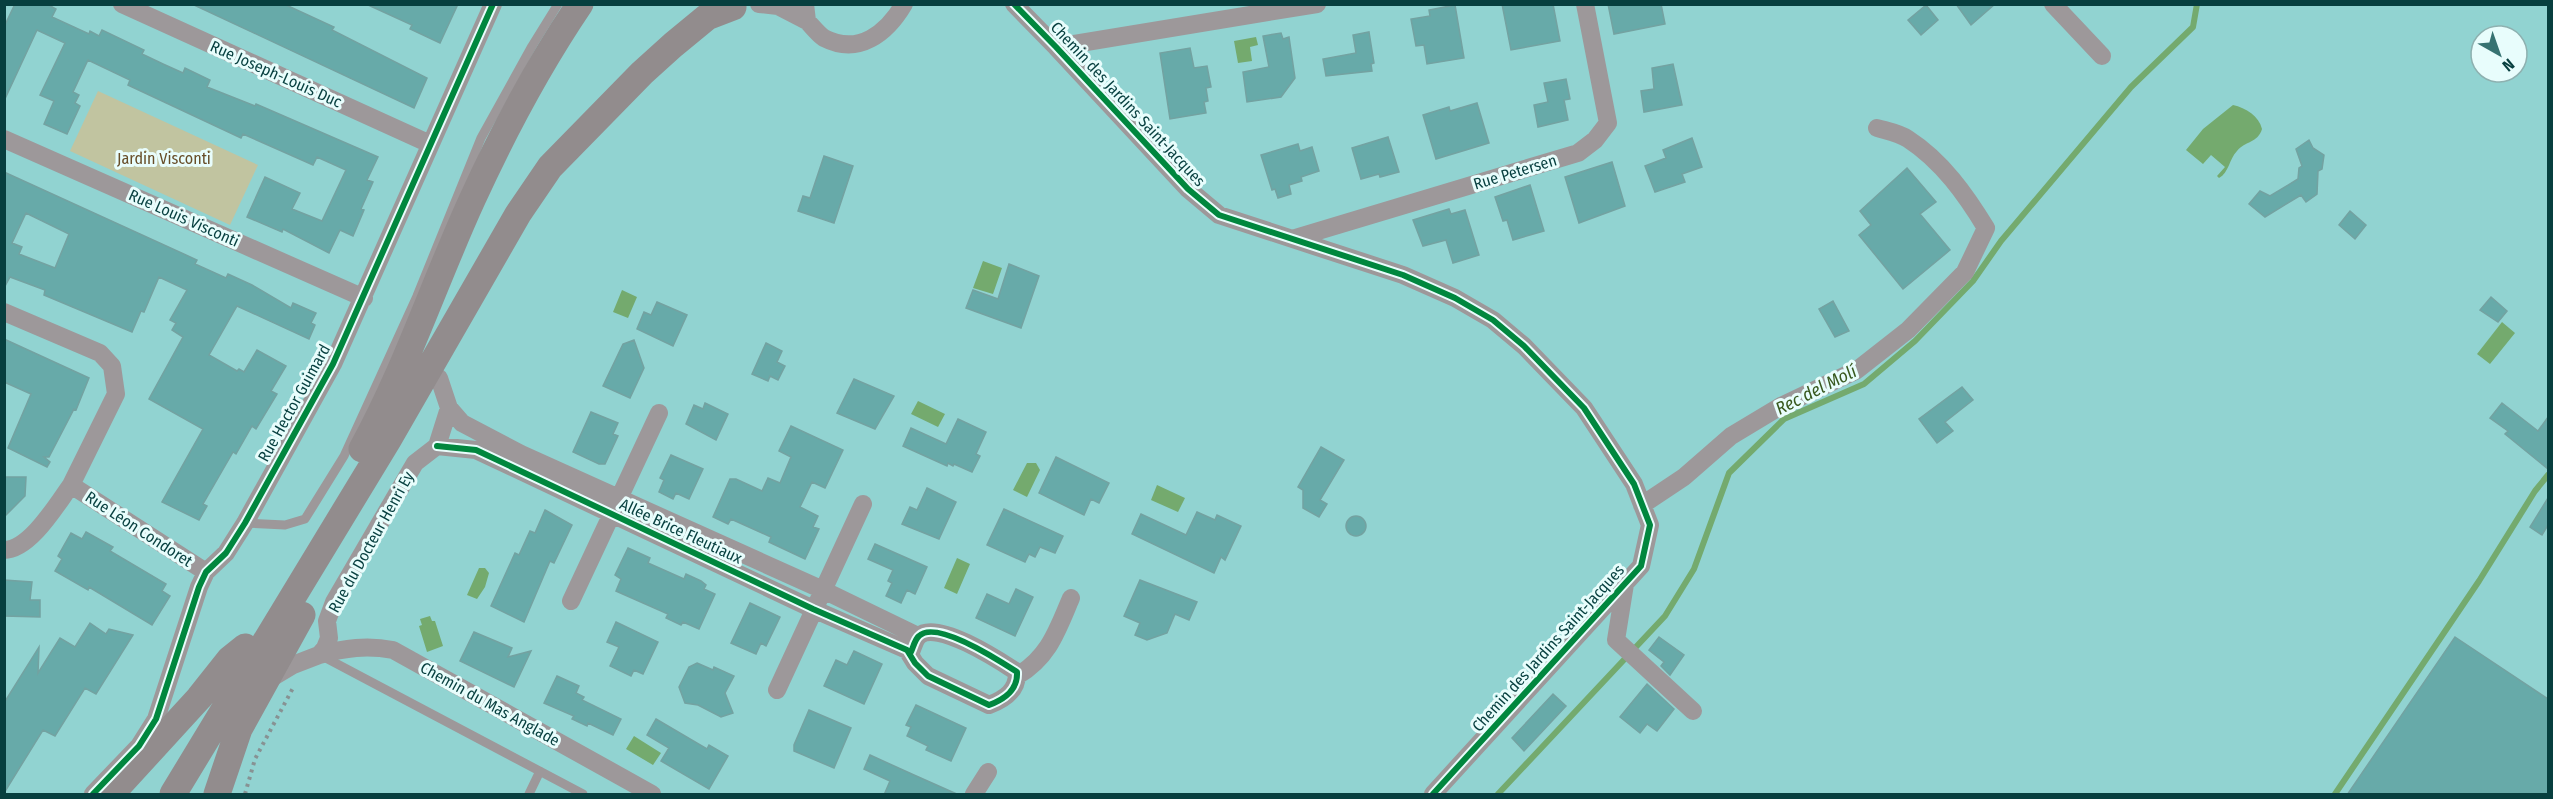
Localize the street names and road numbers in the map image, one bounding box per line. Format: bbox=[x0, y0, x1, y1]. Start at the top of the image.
street label: Chemin des Jardins Saint-Jacques bbox=[1047, 18, 1209, 190]
street label: Rue Joseph-Louis Duc bbox=[207, 36, 345, 112]
street label: Rue Petersen bbox=[1471, 150, 1559, 194]
street label: Rue Louis Visconti bbox=[126, 185, 242, 251]
street label: Rue Hector Guimard bbox=[254, 341, 334, 465]
street label: Rue du Docteur Henri Ey bbox=[324, 467, 418, 616]
street label: Rue Léon Condoret bbox=[82, 487, 197, 571]
street label: Allée Brice Fleutiaux bbox=[617, 494, 745, 568]
street label: Chemin des Jardins Saint-Jacques bbox=[1468, 561, 1628, 735]
street label: Chemin du Mas Anglade bbox=[417, 658, 563, 750]

